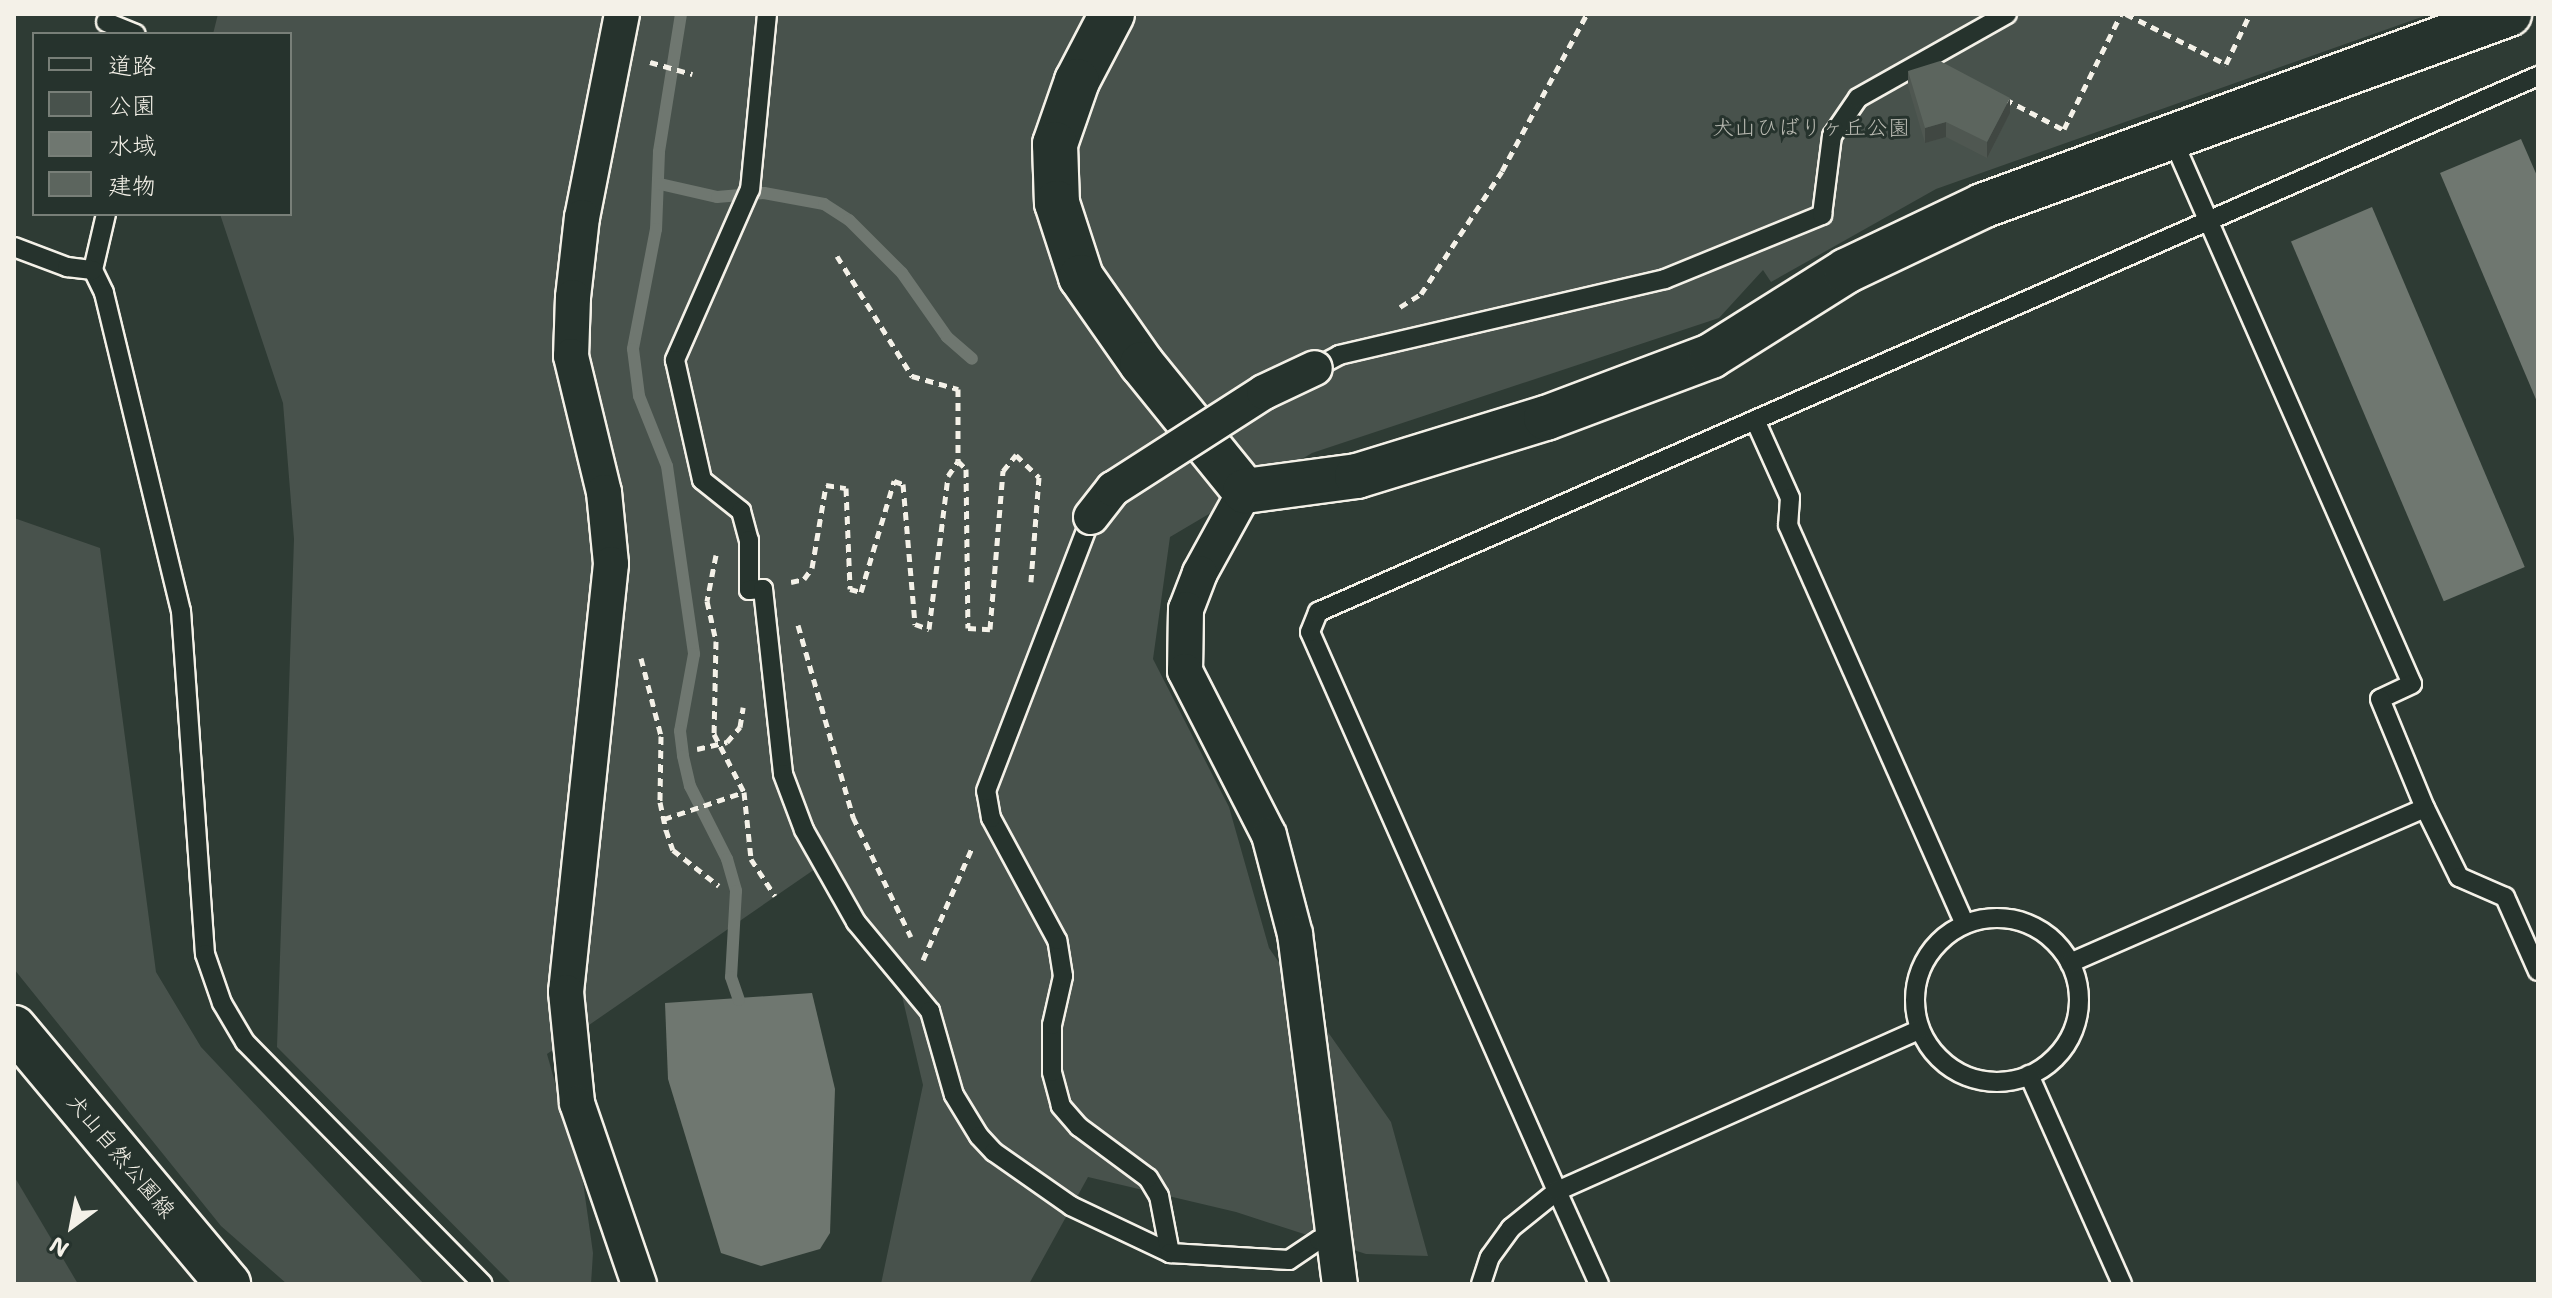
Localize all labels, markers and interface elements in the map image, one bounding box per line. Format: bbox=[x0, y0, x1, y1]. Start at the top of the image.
legend bbox=[32, 32, 292, 216]
text: 道路 bbox=[108, 50, 156, 82]
text: 公園 bbox=[108, 90, 156, 122]
park label: 犬山ひばりヶ丘公園 bbox=[1712, 115, 1910, 141]
text: 水域 bbox=[108, 130, 156, 162]
text: 建物 bbox=[108, 170, 156, 202]
street label: 犬山自然公園線 bbox=[61, 1089, 181, 1223]
north arrow bbox=[32, 1186, 112, 1266]
text: N bbox=[44, 1230, 74, 1264]

